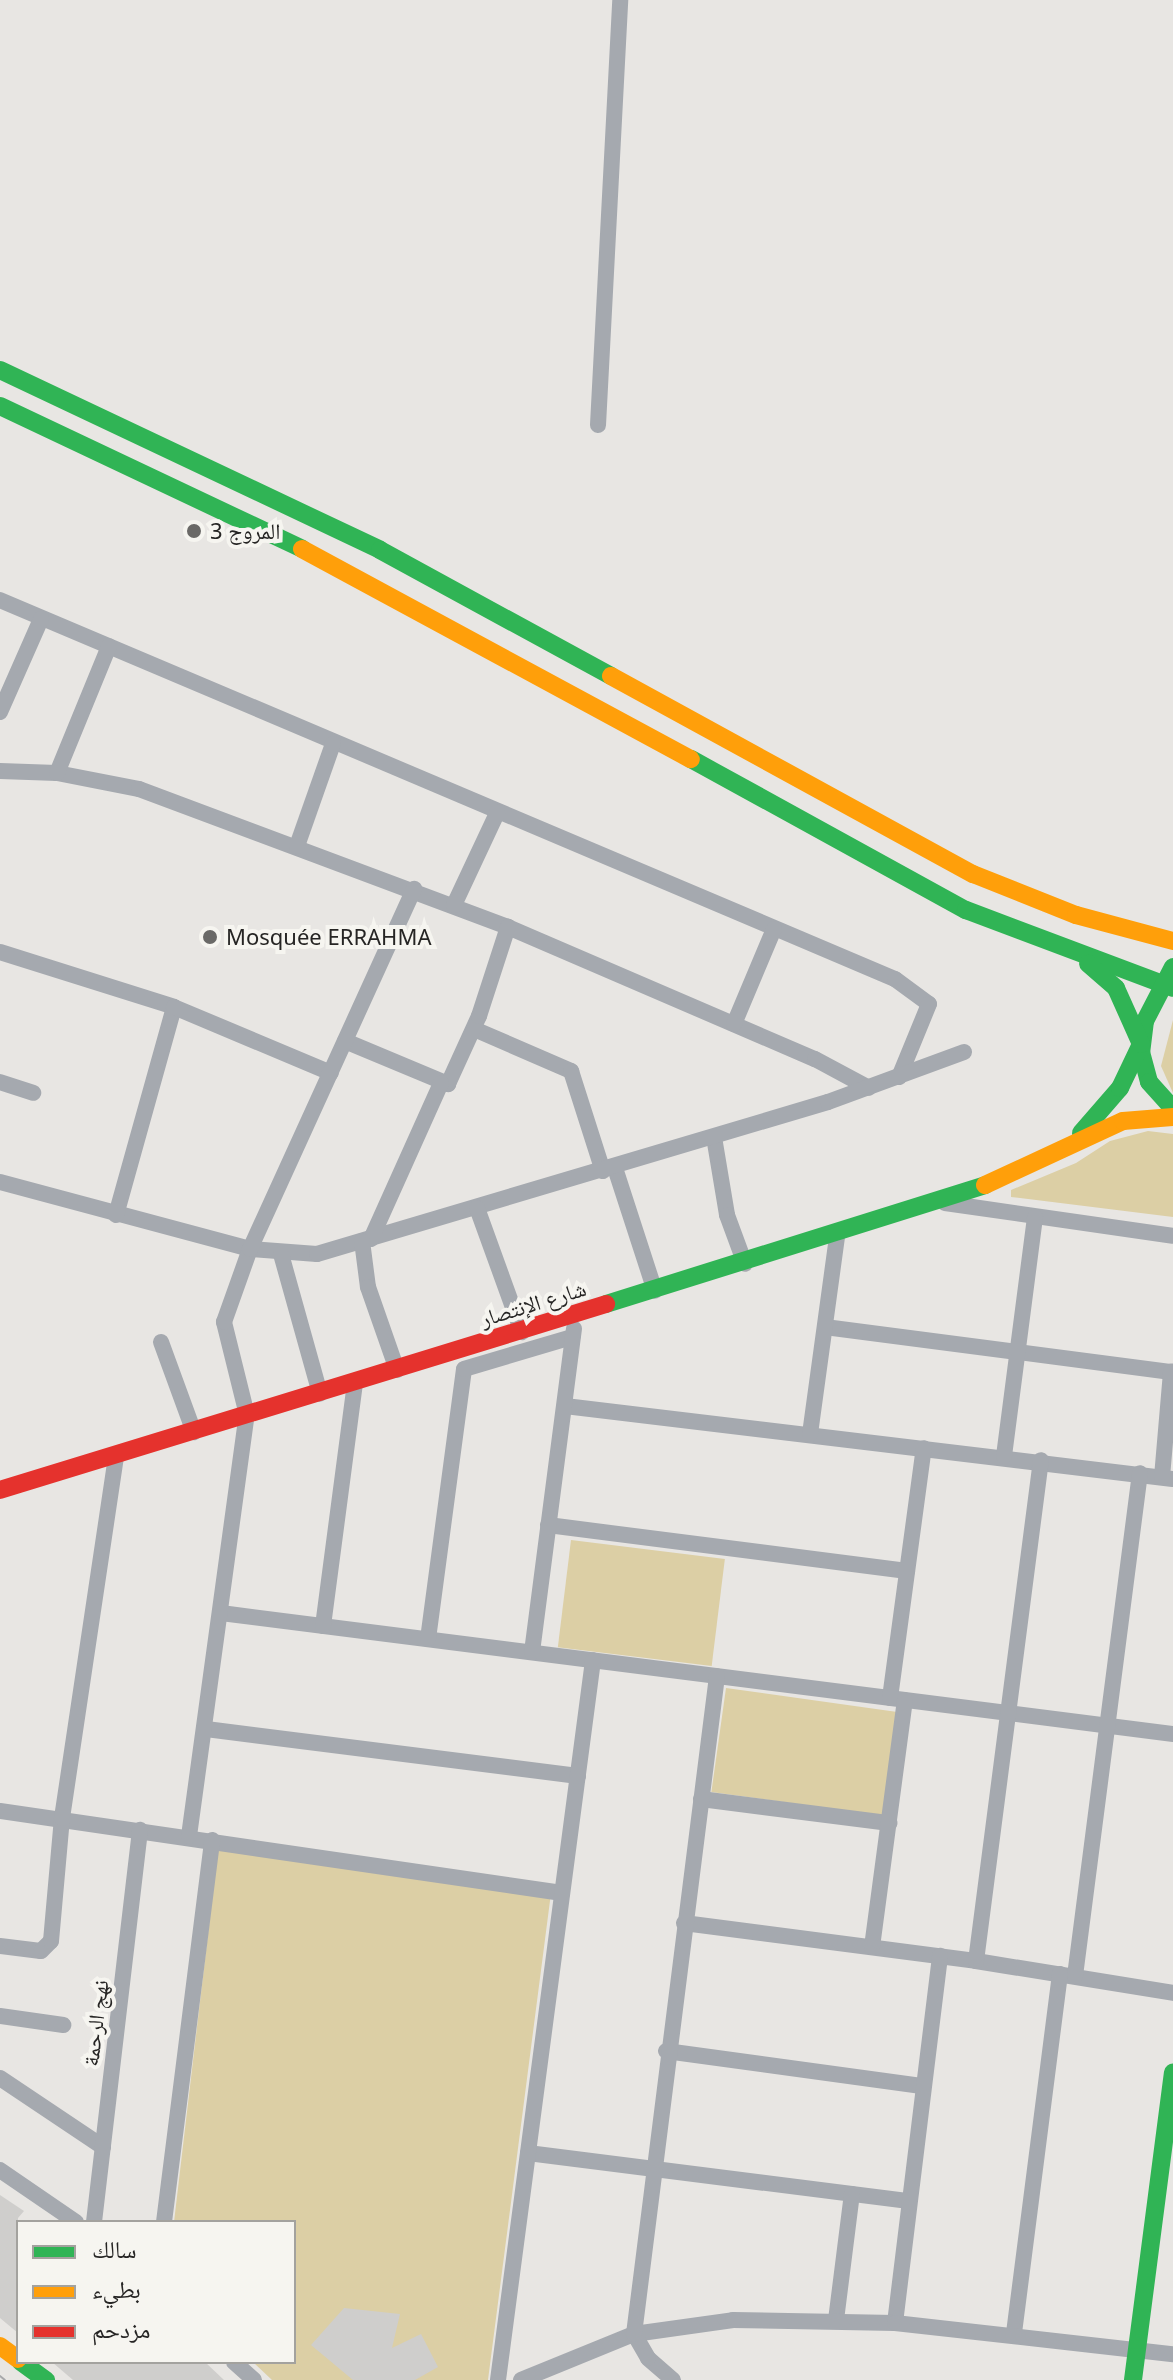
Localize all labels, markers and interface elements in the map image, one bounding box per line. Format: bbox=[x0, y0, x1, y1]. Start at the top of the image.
place label: المروج 3 bbox=[210, 518, 280, 544]
marker: المروج 3 bbox=[185, 522, 203, 540]
place label: Mosquée ERRAHMA bbox=[226, 924, 431, 950]
marker: Mosquée ERRAHMA bbox=[201, 928, 219, 946]
street label: شارع الإنتصار bbox=[477, 1274, 589, 1332]
street label: نهج الرحمة bbox=[77, 1978, 113, 2068]
legend bbox=[16, 2220, 296, 2364]
text: سالك bbox=[92, 2232, 137, 2265]
text: بطيء bbox=[92, 2272, 141, 2305]
text: مزدحم bbox=[92, 2312, 151, 2345]

